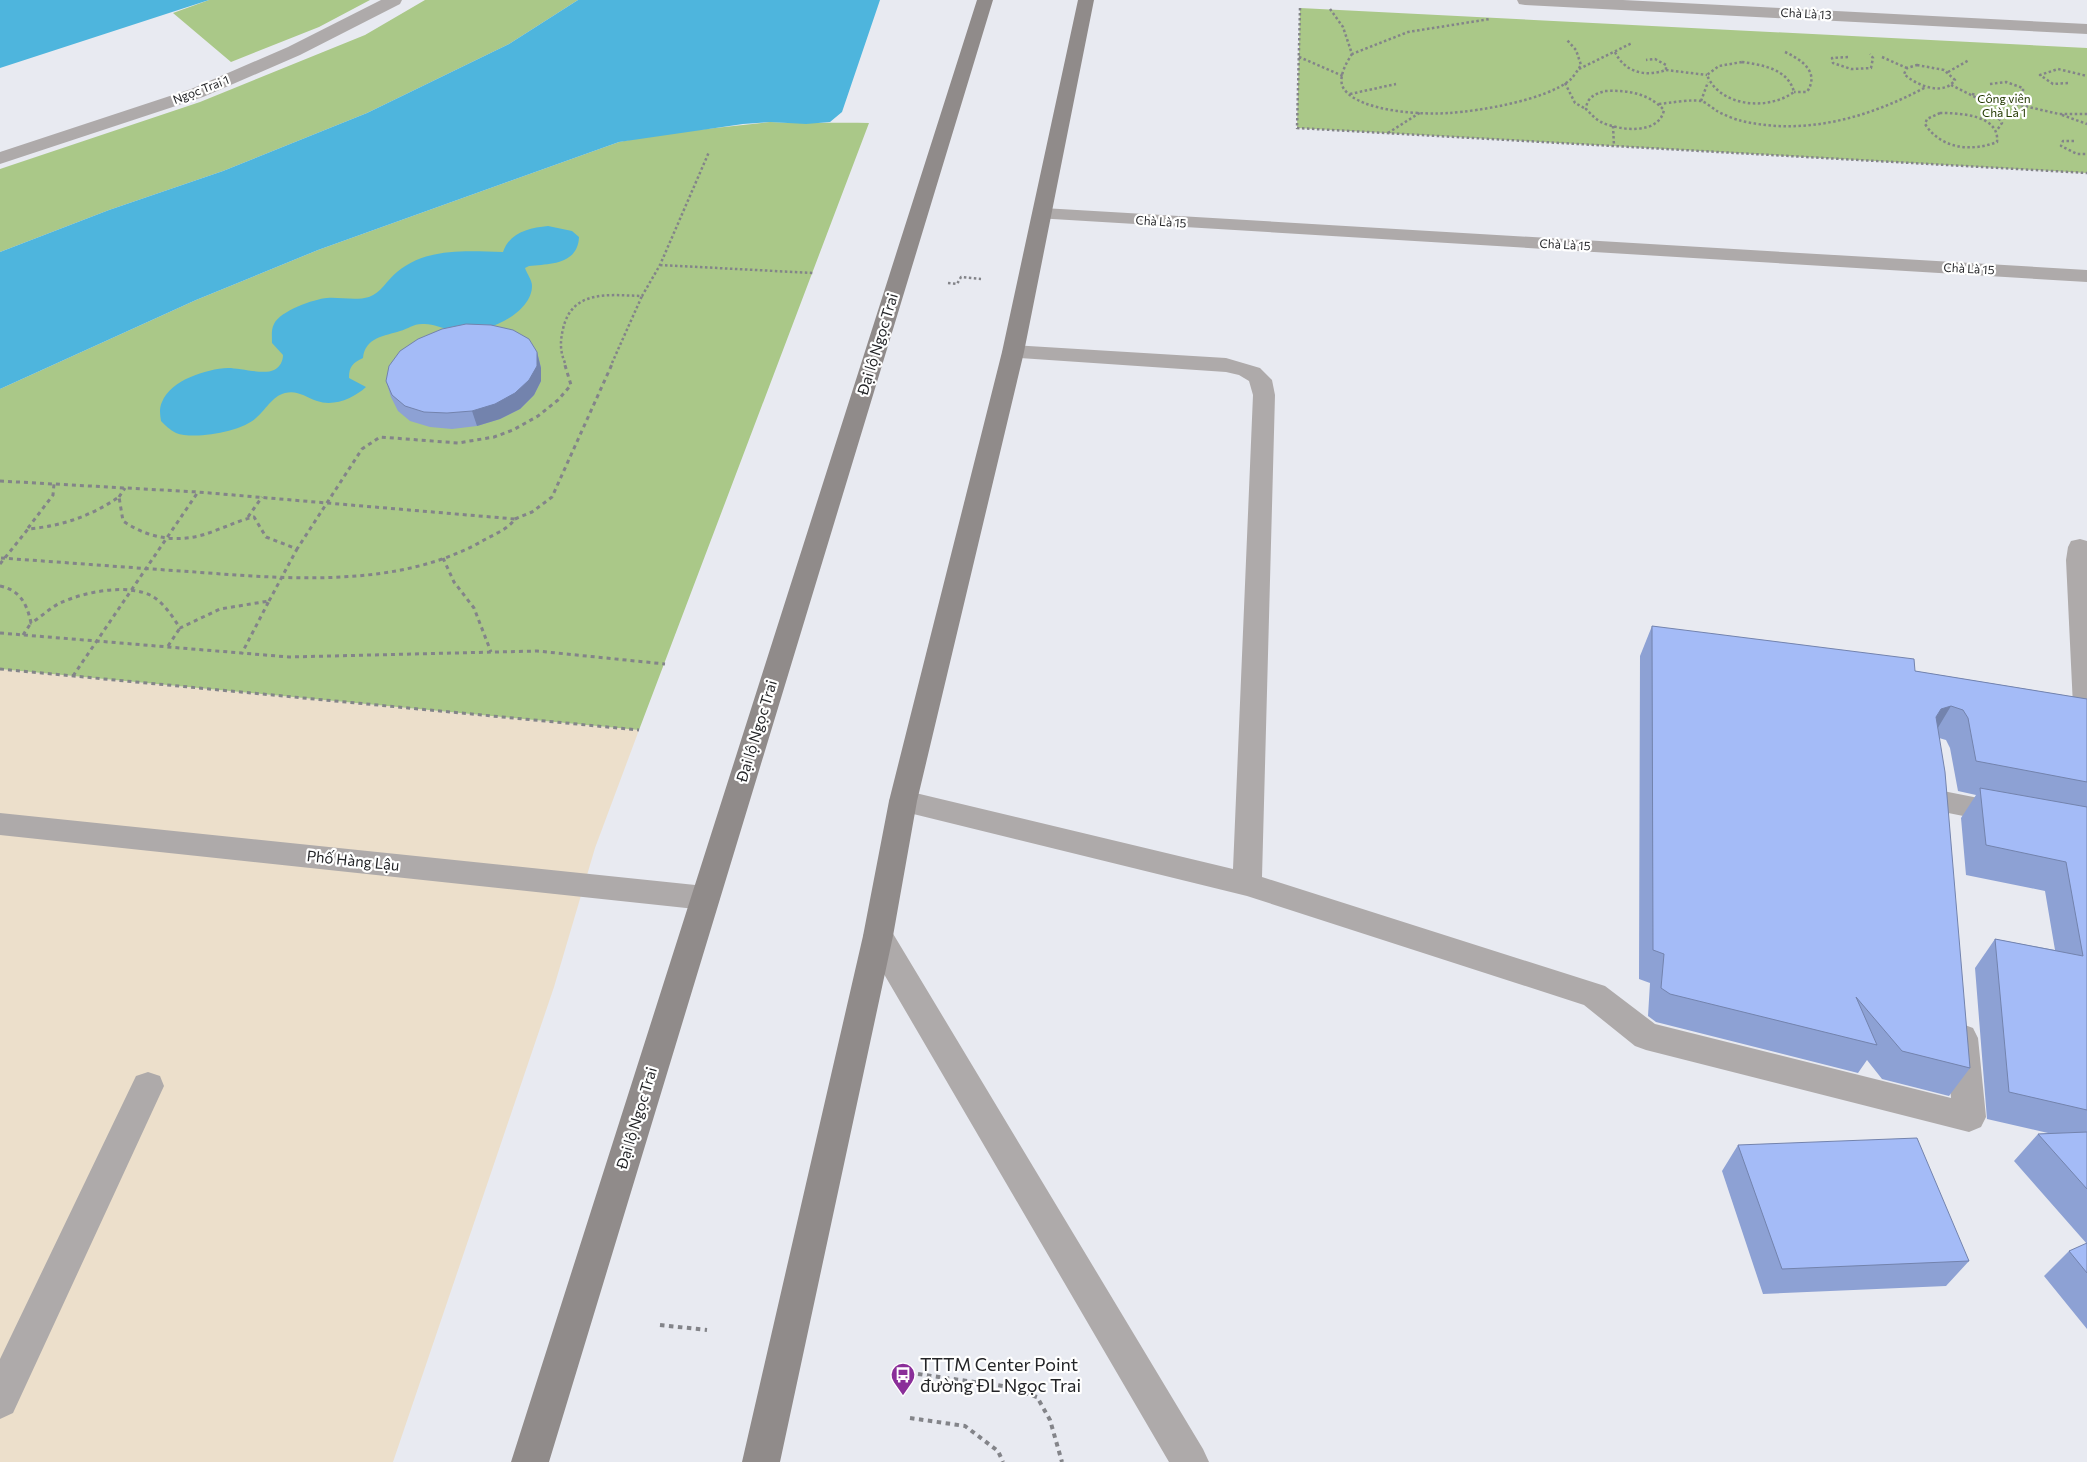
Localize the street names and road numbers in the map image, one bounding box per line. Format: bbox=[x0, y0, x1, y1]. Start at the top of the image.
street label: Chà Là 13 bbox=[1780, 5, 1832, 21]
street label: Ngọc Trai 1 bbox=[171, 72, 231, 106]
street label: Chà Là 15 bbox=[1135, 212, 1187, 230]
street label: Chà Là 15 bbox=[1539, 236, 1591, 252]
street label: Chà Là 15 bbox=[1943, 260, 1995, 276]
street label: Đại lộ Ngọc Trai bbox=[853, 291, 901, 398]
street label: Đại lộ Ngọc Trai bbox=[732, 678, 780, 785]
street label: Phố Hàng Lậu bbox=[306, 846, 400, 874]
street label: Đại lộ Ngọc Trai bbox=[612, 1065, 660, 1172]

